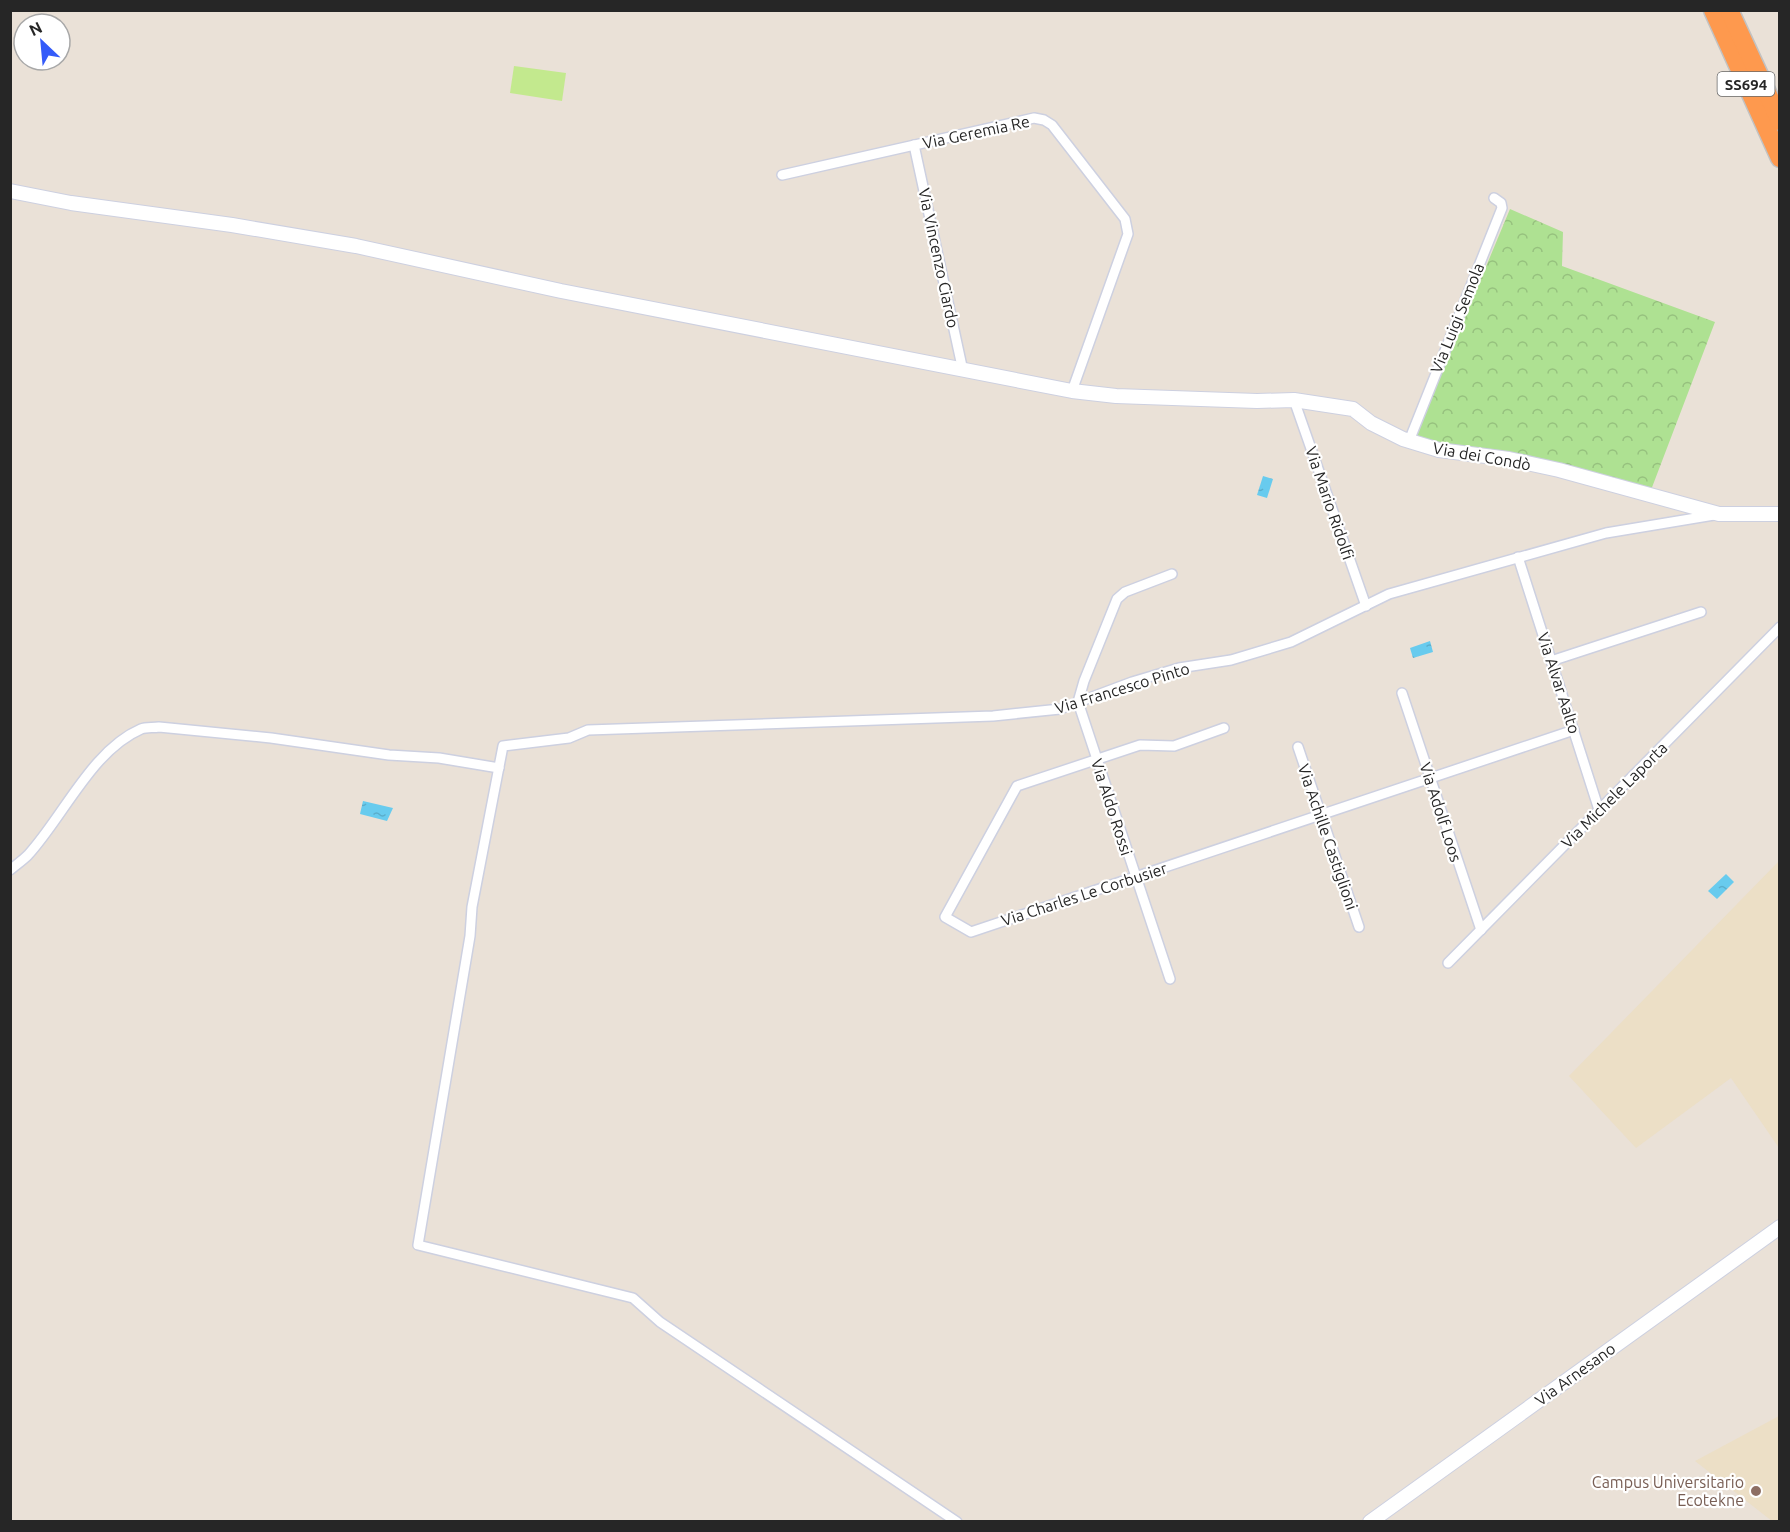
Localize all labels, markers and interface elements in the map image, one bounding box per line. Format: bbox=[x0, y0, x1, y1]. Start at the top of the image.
north arrow bbox=[12, 12, 72, 72]
text: N bbox=[26, 18, 45, 39]
road number: SS694 bbox=[1718, 72, 1774, 96]
street label: Via Geremia Re bbox=[921, 112, 1031, 152]
street label: Via Vincenzo Ciardo bbox=[915, 186, 963, 330]
street label: Via Luigi Semola bbox=[1427, 260, 1487, 376]
street label: Via dei Condò bbox=[1432, 439, 1532, 473]
street label: Via Mario Ridolfi bbox=[1302, 444, 1358, 562]
street label: Via Alvar Aalto bbox=[1534, 630, 1584, 736]
street label: Via Francesco Pinto bbox=[1053, 659, 1191, 717]
street label: Via Michele Laporta bbox=[1557, 738, 1671, 852]
street label: Via Aldo Rossi bbox=[1088, 756, 1136, 858]
street label: Via Adolf Loos bbox=[1416, 760, 1466, 864]
street label: Via Achille Castiglioni bbox=[1295, 762, 1361, 912]
street label: Via Charles Le Corbusier bbox=[999, 859, 1169, 929]
street label: Via Arnesano bbox=[1531, 1339, 1619, 1409]
place label: Campus Universitario Ecotekne bbox=[1592, 1473, 1744, 1509]
marker: Campus Universitario Ecotekne bbox=[1749, 1484, 1763, 1498]

